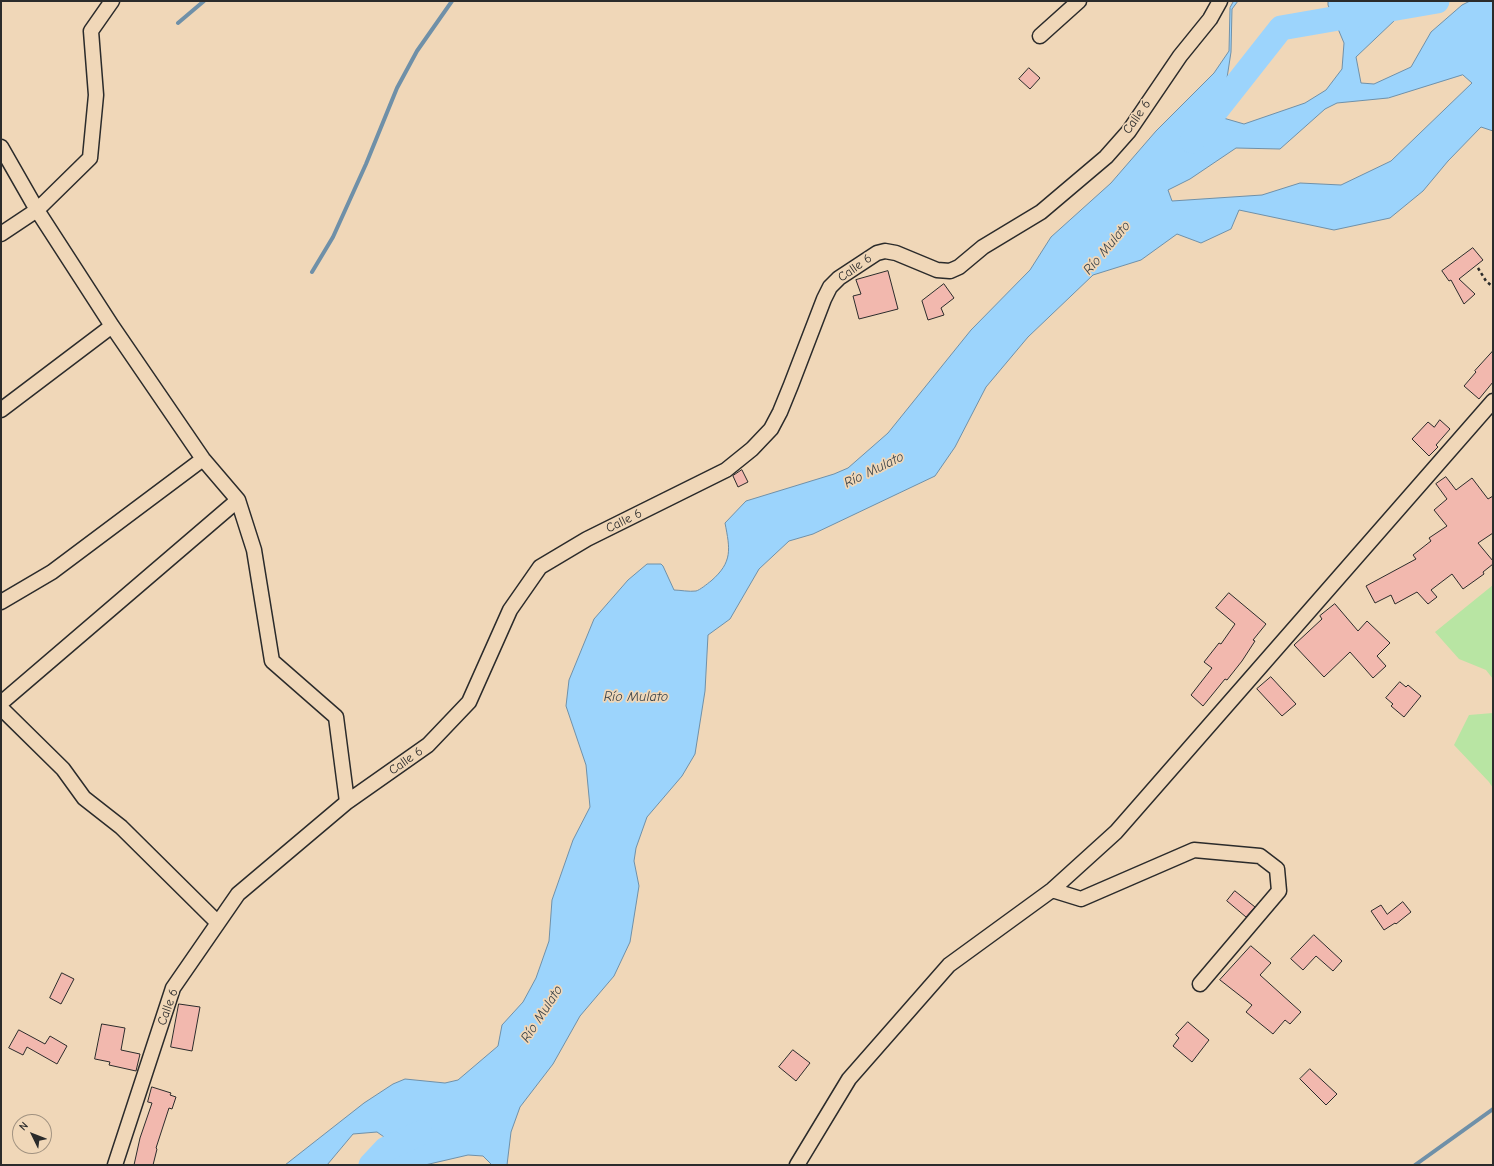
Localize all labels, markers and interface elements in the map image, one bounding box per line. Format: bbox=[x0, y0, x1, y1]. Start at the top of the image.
street label: Calle 6 bbox=[1120, 97, 1154, 137]
water label: Río Mulato bbox=[1080, 218, 1134, 278]
street label: Calle 6 bbox=[835, 251, 875, 285]
water label: Río Mulato bbox=[841, 448, 907, 492]
street label: Calle 6 bbox=[603, 506, 645, 536]
water label: Río Mulato bbox=[604, 689, 668, 705]
street label: Calle 6 bbox=[386, 744, 426, 778]
water label: Río Mulato bbox=[517, 982, 567, 1046]
street label: Calle 6 bbox=[154, 986, 182, 1028]
north arrow bbox=[12, 1114, 52, 1154]
text: N bbox=[16, 1119, 31, 1133]

